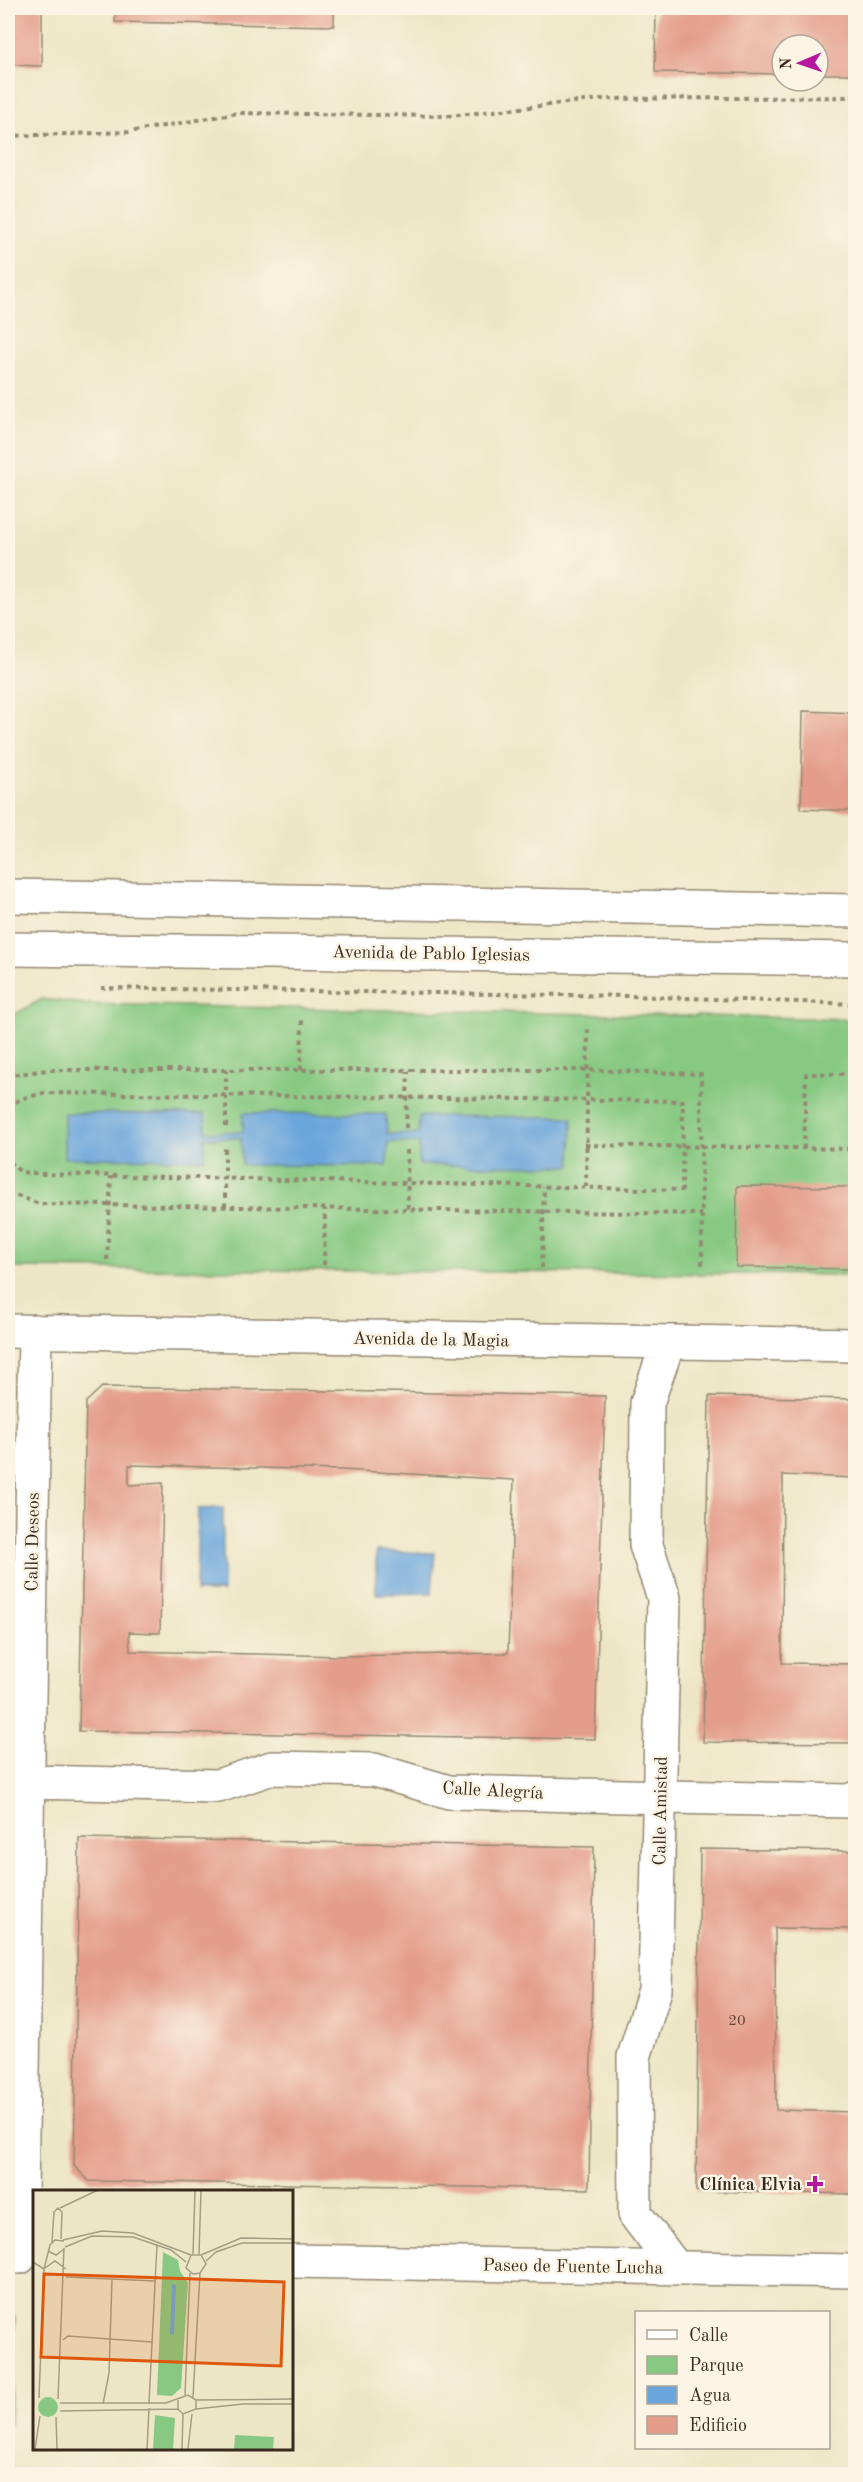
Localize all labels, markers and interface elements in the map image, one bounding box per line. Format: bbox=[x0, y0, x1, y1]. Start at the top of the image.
north arrow bbox=[770, 33, 830, 93]
text: N bbox=[779, 56, 795, 70]
street label: Avenida de Pablo Iglesias bbox=[332, 943, 530, 965]
street label: Avenida de la Magia bbox=[353, 1330, 509, 1350]
street label: Calle Deseos bbox=[23, 1492, 43, 1592]
street label: Calle Amistad bbox=[651, 1756, 671, 1866]
street label: Calle Alegría bbox=[442, 1779, 544, 1803]
house number: 20 bbox=[728, 2014, 746, 2029]
marker: Clínica Elvia bbox=[806, 2175, 824, 2193]
place label: Clínica Elvia bbox=[699, 2176, 802, 2194]
inset map bbox=[33, 2190, 292, 2449]
street label: Paseo de Fuente Lucha bbox=[482, 2256, 664, 2278]
legend bbox=[635, 2311, 830, 2449]
text: Calle bbox=[689, 2327, 728, 2345]
text: Parque bbox=[689, 2357, 744, 2375]
text: Agua bbox=[689, 2387, 731, 2405]
text: Edificio bbox=[689, 2417, 747, 2435]

